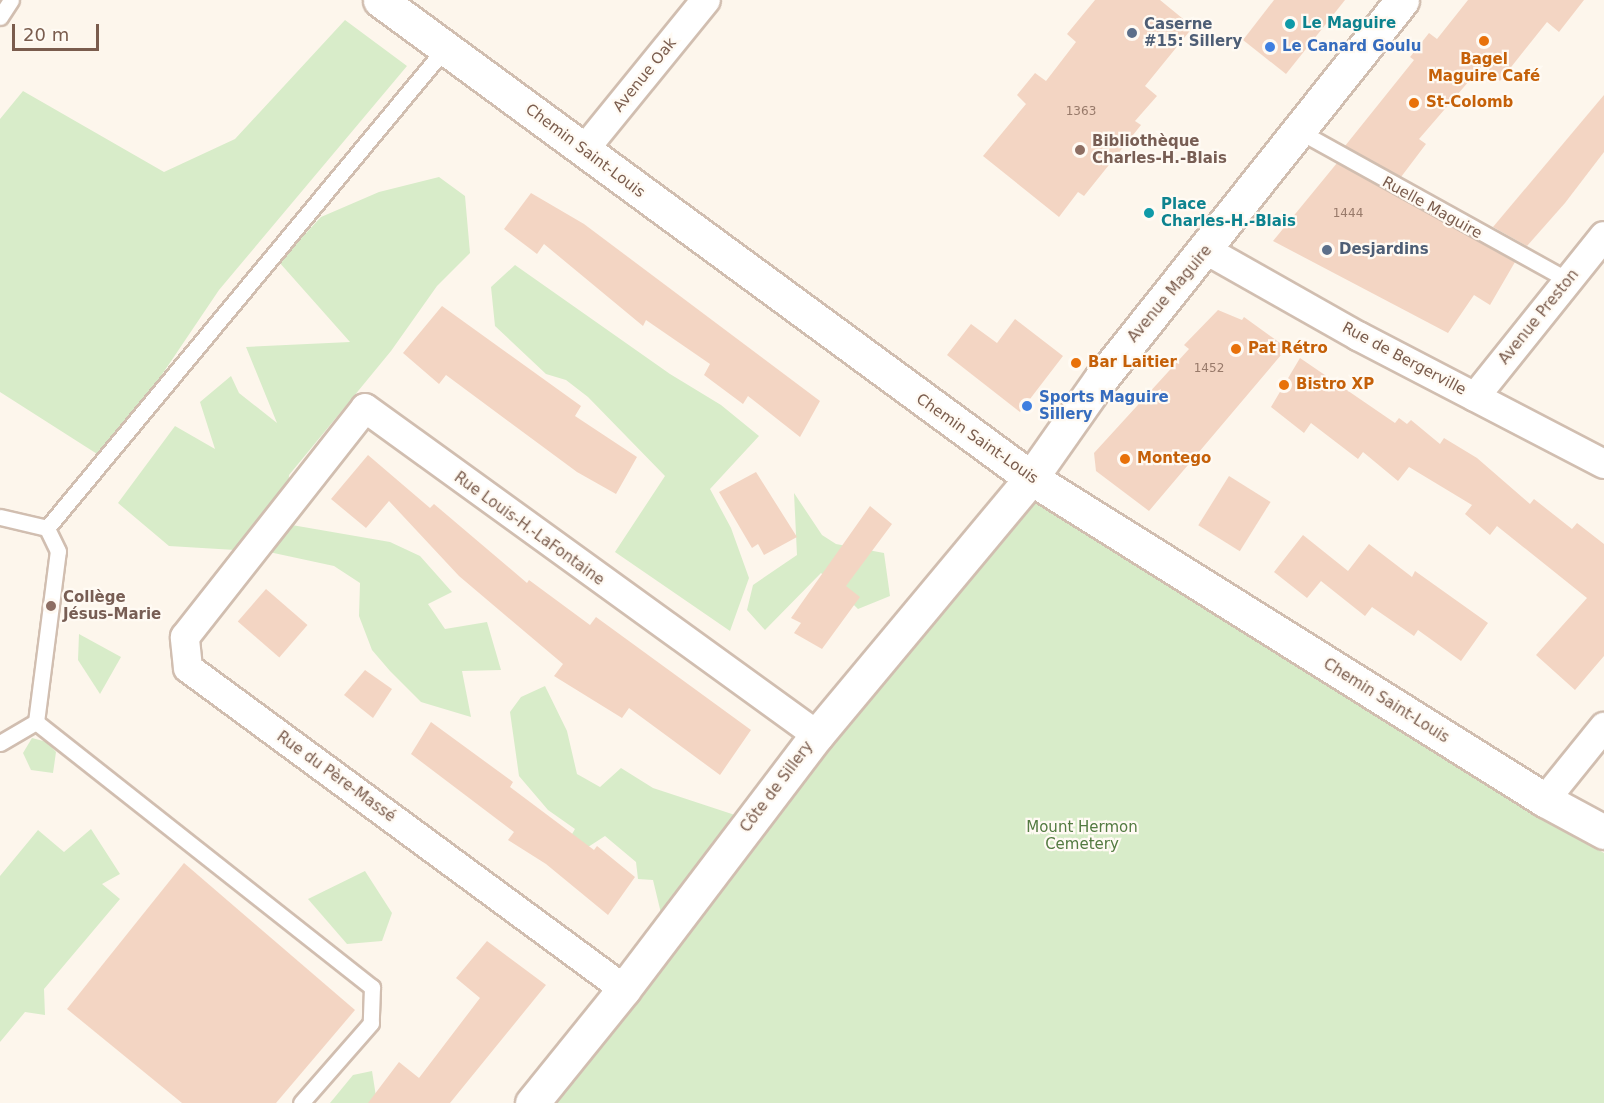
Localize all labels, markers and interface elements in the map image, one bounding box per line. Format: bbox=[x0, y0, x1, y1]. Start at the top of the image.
scale bar bbox=[15, 12, 102, 50]
place label: Caserne #15: Sillery bbox=[1144, 15, 1242, 50]
place label: Le Maguire bbox=[1302, 15, 1396, 33]
marker: Le Maguire bbox=[1283, 17, 1297, 31]
text: 20 m bbox=[23, 24, 69, 45]
marker: Caserne #15: Sillery bbox=[1125, 26, 1139, 40]
street label: Avenue Oak bbox=[610, 34, 680, 116]
marker: Bagel Maguire Café bbox=[1477, 34, 1491, 48]
place label: Le Canard Goulu bbox=[1282, 38, 1421, 56]
marker: Le Canard Goulu bbox=[1263, 40, 1277, 54]
place label: Bagel Maguire Café bbox=[1428, 50, 1540, 85]
place label: St-Colomb bbox=[1426, 94, 1513, 112]
marker: St-Colomb bbox=[1407, 96, 1421, 110]
street label: Chemin Saint-Louis bbox=[522, 100, 648, 202]
house number: 1363 bbox=[1066, 105, 1096, 119]
place label: Bibliothèque Charles-H.-Blais bbox=[1092, 132, 1227, 167]
marker: Bibliothèque Charles-H.-Blais bbox=[1073, 143, 1087, 157]
street label: Ruelle Maguire bbox=[1379, 173, 1485, 243]
place label: Place Charles-H.-Blais bbox=[1161, 195, 1296, 230]
marker: Place Charles-H.-Blais bbox=[1142, 206, 1156, 220]
house number: 1444 bbox=[1333, 207, 1363, 221]
place label: Desjardins bbox=[1339, 241, 1429, 259]
street label: Avenue Maguire bbox=[1124, 242, 1216, 346]
marker: Desjardins bbox=[1320, 243, 1334, 257]
street label: Avenue Preston bbox=[1495, 266, 1583, 368]
street label: Rue de Bergerville bbox=[1339, 319, 1469, 399]
place label: Pat Rétro bbox=[1248, 340, 1328, 358]
marker: Pat Rétro bbox=[1229, 342, 1243, 356]
place label: Bar Laitier bbox=[1088, 354, 1177, 372]
marker: Bar Laitier bbox=[1069, 356, 1083, 370]
house number: 1452 bbox=[1194, 362, 1224, 376]
place label: Bistro XP bbox=[1296, 376, 1374, 394]
marker: Bistro XP bbox=[1277, 378, 1291, 392]
place label: Sports Maguire Sillery bbox=[1039, 388, 1169, 423]
street label: Chemin Saint-Louis bbox=[913, 390, 1041, 488]
marker: Sports Maguire Sillery bbox=[1020, 399, 1034, 413]
place label: Montego bbox=[1137, 450, 1211, 468]
marker: Montego bbox=[1118, 452, 1132, 466]
street label: Rue Louis-H.-LaFontaine bbox=[451, 469, 607, 589]
place label: Collège Jésus-Marie bbox=[63, 588, 161, 623]
marker: Collège Jésus-Marie bbox=[44, 599, 58, 613]
street label: Chemin Saint-Louis bbox=[1320, 655, 1452, 747]
street label: Rue du Père-Massé bbox=[273, 728, 399, 826]
street label: Côte de Sillery bbox=[737, 738, 817, 836]
park label: Mount Hermon Cemetery bbox=[1026, 818, 1138, 853]

